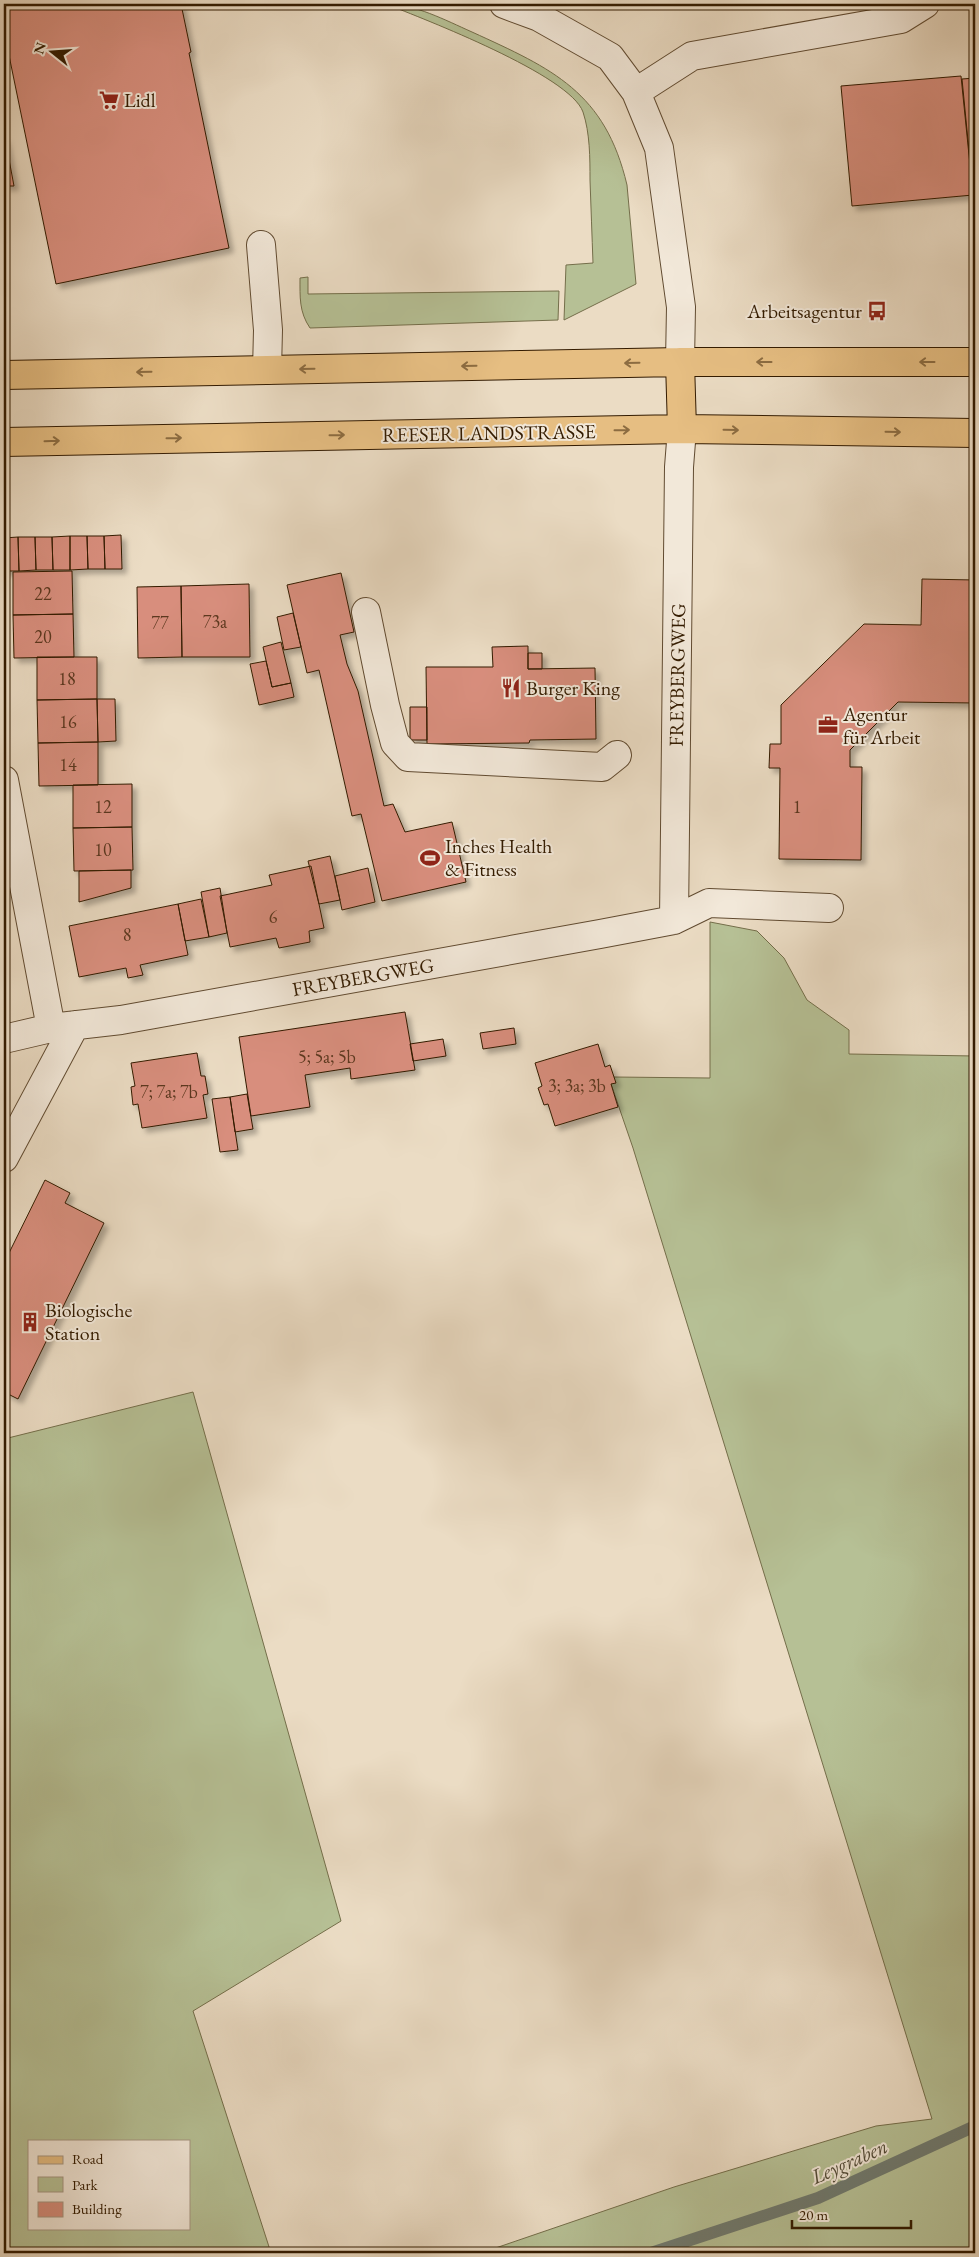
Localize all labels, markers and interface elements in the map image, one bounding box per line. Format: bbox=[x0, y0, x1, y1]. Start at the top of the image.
north arrow bbox=[28, 28, 78, 78]
text: N bbox=[29, 40, 50, 56]
place label: Lidl bbox=[124, 87, 156, 113]
supermarket icon: Lidl bbox=[98, 89, 120, 111]
place label: Arbeitsagentur bbox=[746, 298, 862, 324]
bus stop icon: Arbeitsagentur bbox=[866, 300, 888, 322]
one-way arrow bbox=[756, 357, 772, 367]
one-way arrow bbox=[919, 357, 935, 367]
one-way arrow bbox=[624, 358, 640, 368]
one-way arrow bbox=[461, 361, 478, 371]
one-way arrow bbox=[299, 364, 315, 374]
one-way arrow bbox=[136, 367, 152, 377]
street label: REESER LANDSTRASSE bbox=[382, 418, 596, 448]
one-way arrow bbox=[722, 425, 739, 435]
one-way arrow bbox=[614, 426, 630, 435]
one-way arrow bbox=[885, 427, 901, 437]
one-way arrow bbox=[328, 430, 345, 440]
one-way arrow bbox=[166, 433, 182, 443]
one-way arrow bbox=[44, 436, 60, 445]
house number: 22 bbox=[34, 582, 52, 605]
street label: FREYBERGWEG bbox=[663, 603, 691, 747]
house number: 73a bbox=[203, 610, 228, 633]
house number: 77 bbox=[151, 611, 169, 634]
house number: 20 bbox=[34, 625, 52, 648]
house number: 18 bbox=[58, 667, 76, 690]
place label: Burger King bbox=[526, 675, 620, 701]
restaurant icon: Burger King bbox=[500, 677, 522, 699]
place label: Agentur für Arbeit bbox=[842, 701, 921, 750]
house number: 16 bbox=[59, 710, 77, 733]
office icon: Agentur für Arbeit bbox=[817, 714, 839, 736]
house number: 14 bbox=[59, 753, 77, 776]
house number: 12 bbox=[94, 795, 112, 818]
house number: 1 bbox=[793, 795, 801, 818]
place label: Inches Health & Fitness bbox=[445, 833, 552, 882]
house number: 10 bbox=[94, 838, 112, 861]
sports icon: Inches Health & Fitness bbox=[419, 847, 441, 869]
house number: 6 bbox=[269, 905, 278, 928]
house number: 8 bbox=[123, 923, 131, 946]
street label: FREYBERGWEG bbox=[290, 952, 436, 1002]
house number: 5; 5a; 5b bbox=[298, 1045, 356, 1068]
house number: 3; 3a; 3b bbox=[548, 1074, 606, 1097]
house number: 7; 7a; 7b bbox=[140, 1080, 198, 1103]
place label: Biologische Station bbox=[45, 1297, 132, 1346]
building icon: Biologische Station bbox=[19, 1311, 41, 1333]
water label: Leygraben bbox=[805, 2132, 892, 2190]
legend bbox=[28, 2140, 190, 2230]
text: Road bbox=[72, 2149, 104, 2168]
text: Park bbox=[72, 2175, 99, 2194]
scale bar bbox=[792, 2197, 910, 2229]
text: Building bbox=[72, 2199, 122, 2218]
text: 20 m bbox=[799, 2205, 828, 2224]

